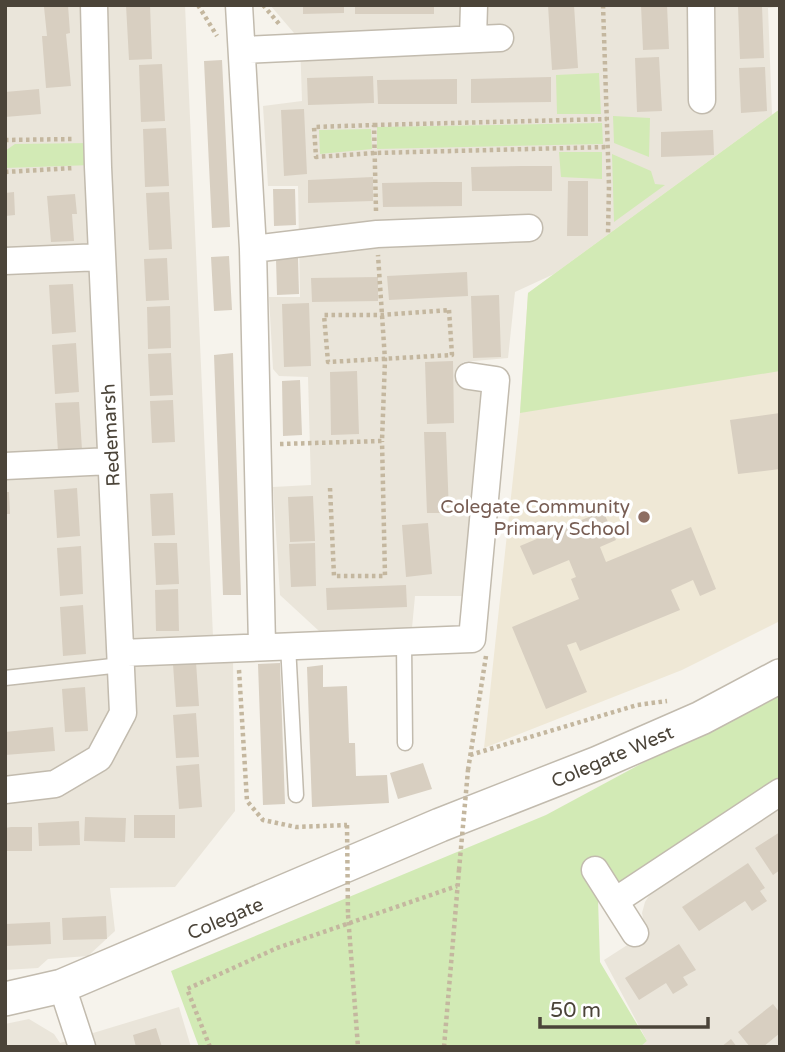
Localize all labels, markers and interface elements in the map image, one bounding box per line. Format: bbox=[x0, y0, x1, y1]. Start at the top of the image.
street label: Redemarsh bbox=[97, 383, 125, 487]
place label: Colegate Community Primary School bbox=[440, 496, 630, 540]
marker: Colegate Community Primary School bbox=[636, 509, 652, 525]
street label: Colegate West bbox=[548, 721, 677, 793]
street label: Colegate bbox=[184, 893, 267, 945]
scale bar bbox=[540, 986, 708, 1030]
text: 50 m bbox=[550, 998, 601, 1023]

